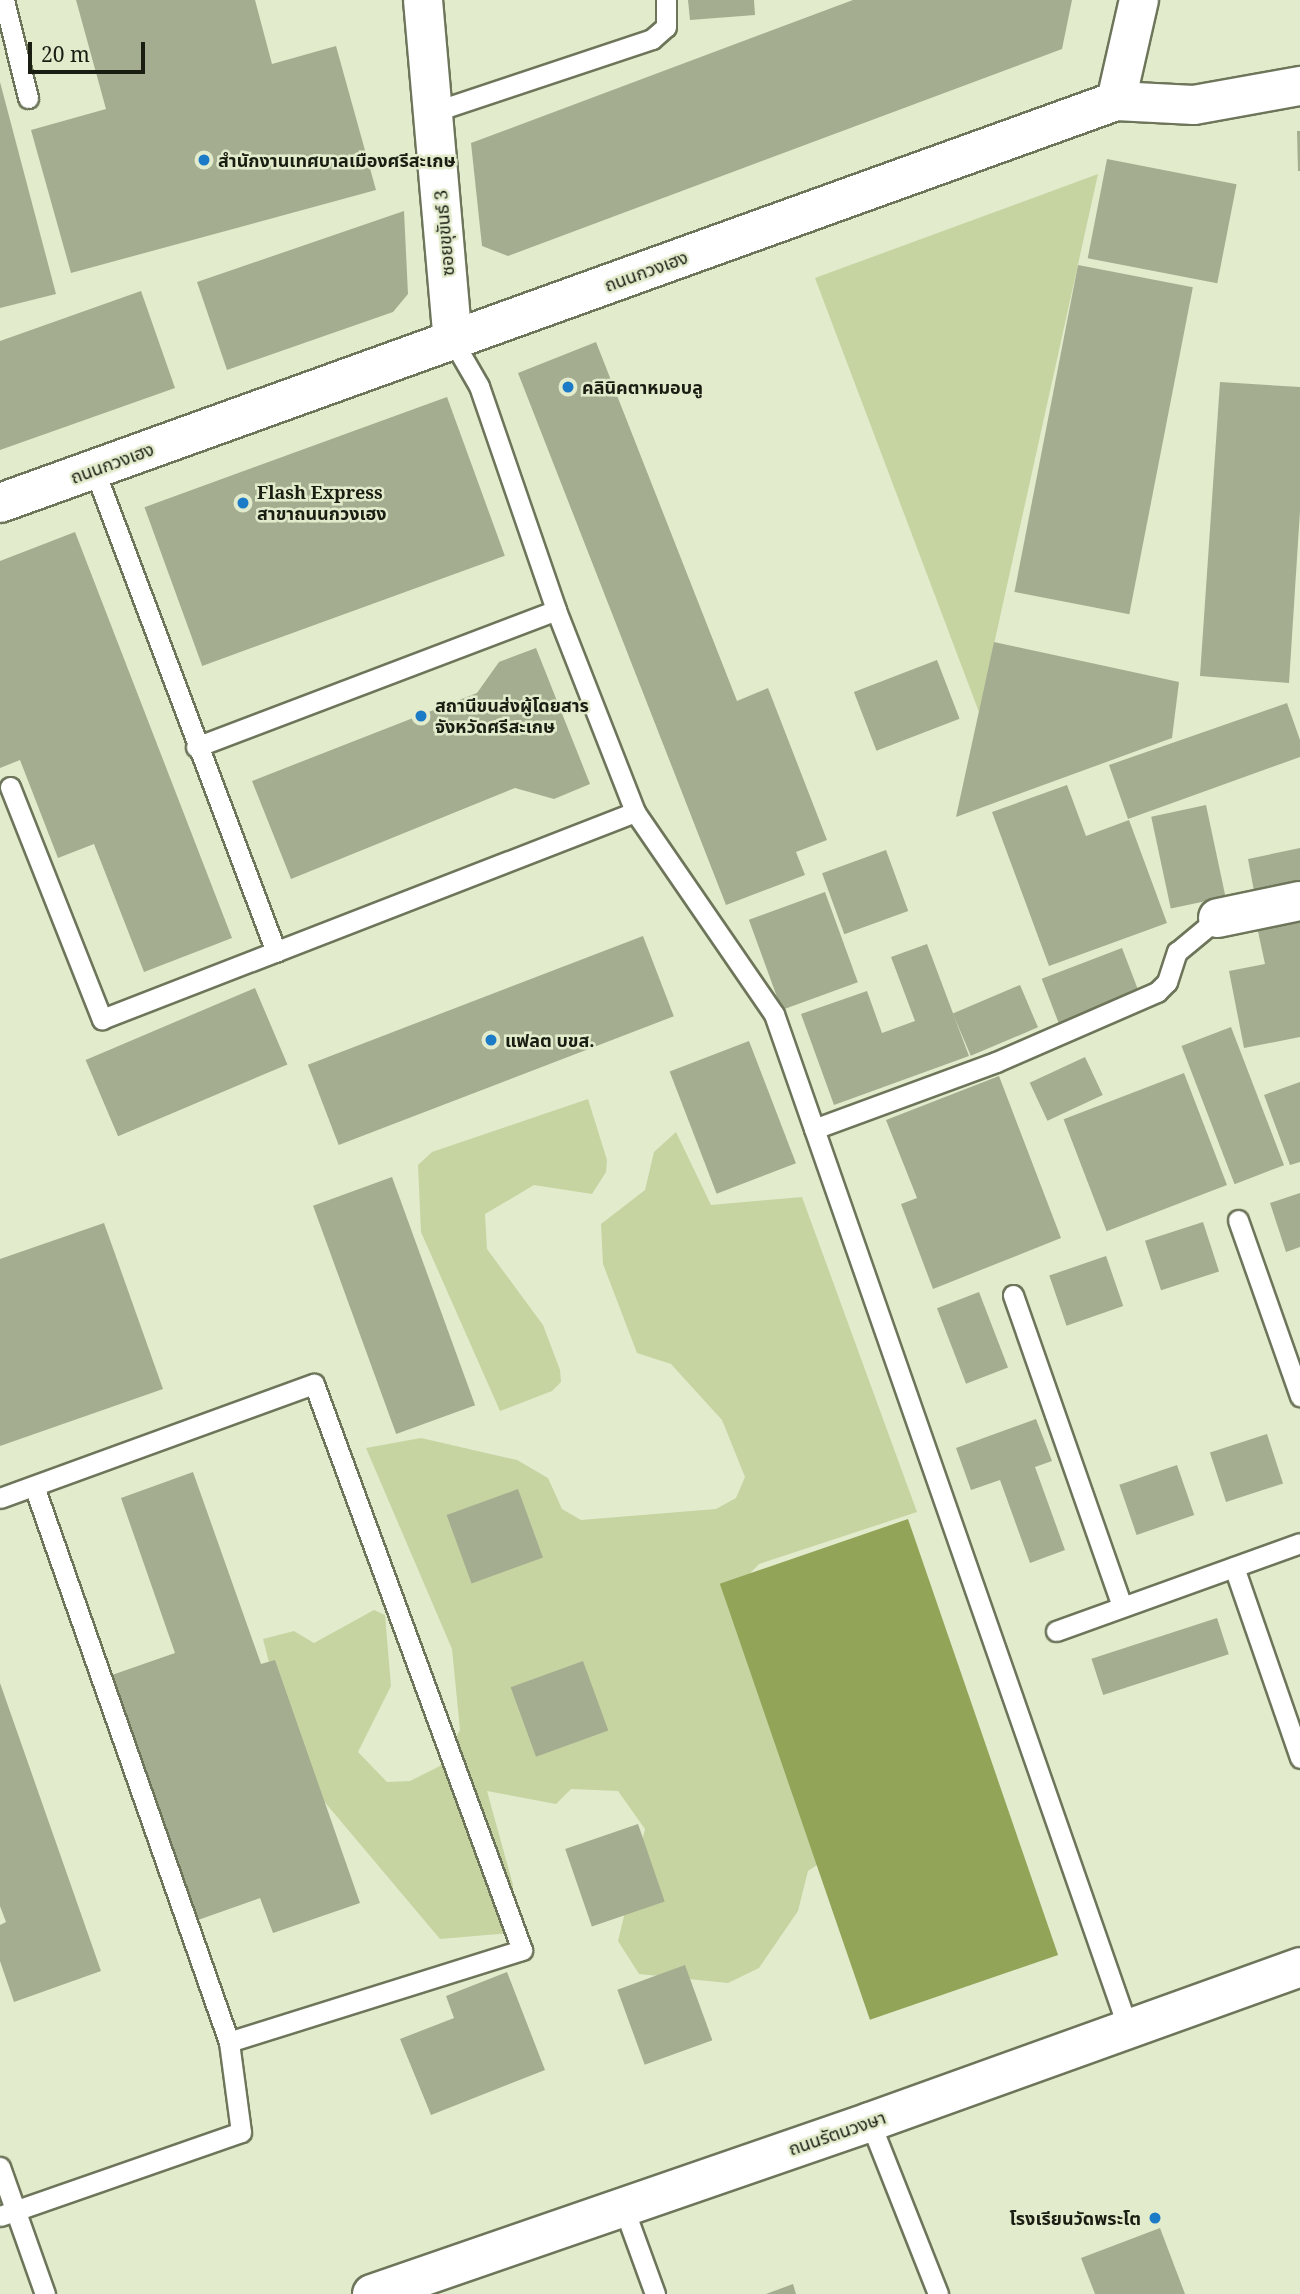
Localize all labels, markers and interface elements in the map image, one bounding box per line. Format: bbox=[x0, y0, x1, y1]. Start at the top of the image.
scale bar bbox=[32, 28, 149, 72]
text: 20 m bbox=[41, 40, 90, 68]
place label: สำนักงานเทศบาลเมืองศรีสะเกษ bbox=[218, 149, 456, 171]
marker: สำนักงานเทศบาลเมืองศรีสะเกษ bbox=[196, 152, 212, 168]
street label: ซอยขุขันธ์ 3 bbox=[429, 189, 459, 277]
street label: ถนนกวงเฮง bbox=[601, 246, 691, 296]
place label: คลินิคตาหมอบลู bbox=[582, 376, 703, 398]
marker: คลินิคตาหมอบลู bbox=[560, 379, 576, 395]
street label: ถนนกวงเฮง bbox=[67, 438, 157, 488]
place label: Flash Express สาขาถนนกวงเฮง bbox=[257, 482, 386, 524]
marker: Flash Express สาขาถนนกวงเฮง bbox=[235, 495, 251, 511]
place label: สถานีขนส่งผู้โดยสาร จังหวัดศรีสะเกษ bbox=[435, 695, 589, 738]
marker: สถานีขนส่งผู้โดยสาร จังหวัดศรีสะเกษ bbox=[413, 708, 429, 724]
place label: แฟลต บขส. bbox=[505, 1029, 595, 1051]
marker: แฟลต บขส. bbox=[483, 1032, 499, 1048]
street label: ถนนรัตนวงษา bbox=[785, 2106, 889, 2160]
place label: โรงเรียนวัดพระโต bbox=[1010, 2207, 1141, 2229]
marker: โรงเรียนวัดพระโต bbox=[1147, 2210, 1163, 2226]

